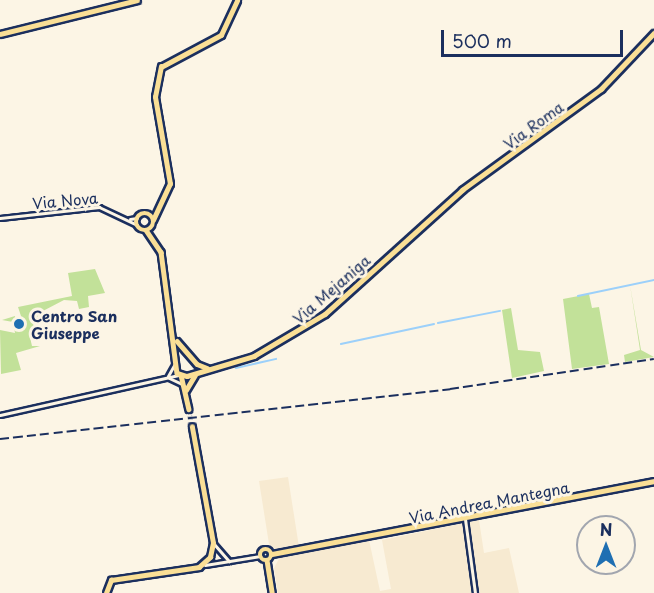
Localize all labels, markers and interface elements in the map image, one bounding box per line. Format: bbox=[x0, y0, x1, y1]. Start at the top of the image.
scale bar bbox=[444, 18, 626, 56]
text: 500 m bbox=[452, 27, 512, 54]
street label: Via Roma bbox=[500, 97, 566, 153]
street label: Via Nova bbox=[31, 188, 99, 212]
street label: Via Mejaniga bbox=[289, 251, 373, 327]
place label: Centro San Giuseppe bbox=[31, 306, 117, 341]
marker: Centro San Giuseppe bbox=[12, 317, 26, 331]
street label: Via Andrea Mantegna bbox=[408, 478, 570, 526]
north arrow bbox=[576, 515, 636, 575]
text: N bbox=[600, 517, 612, 541]

